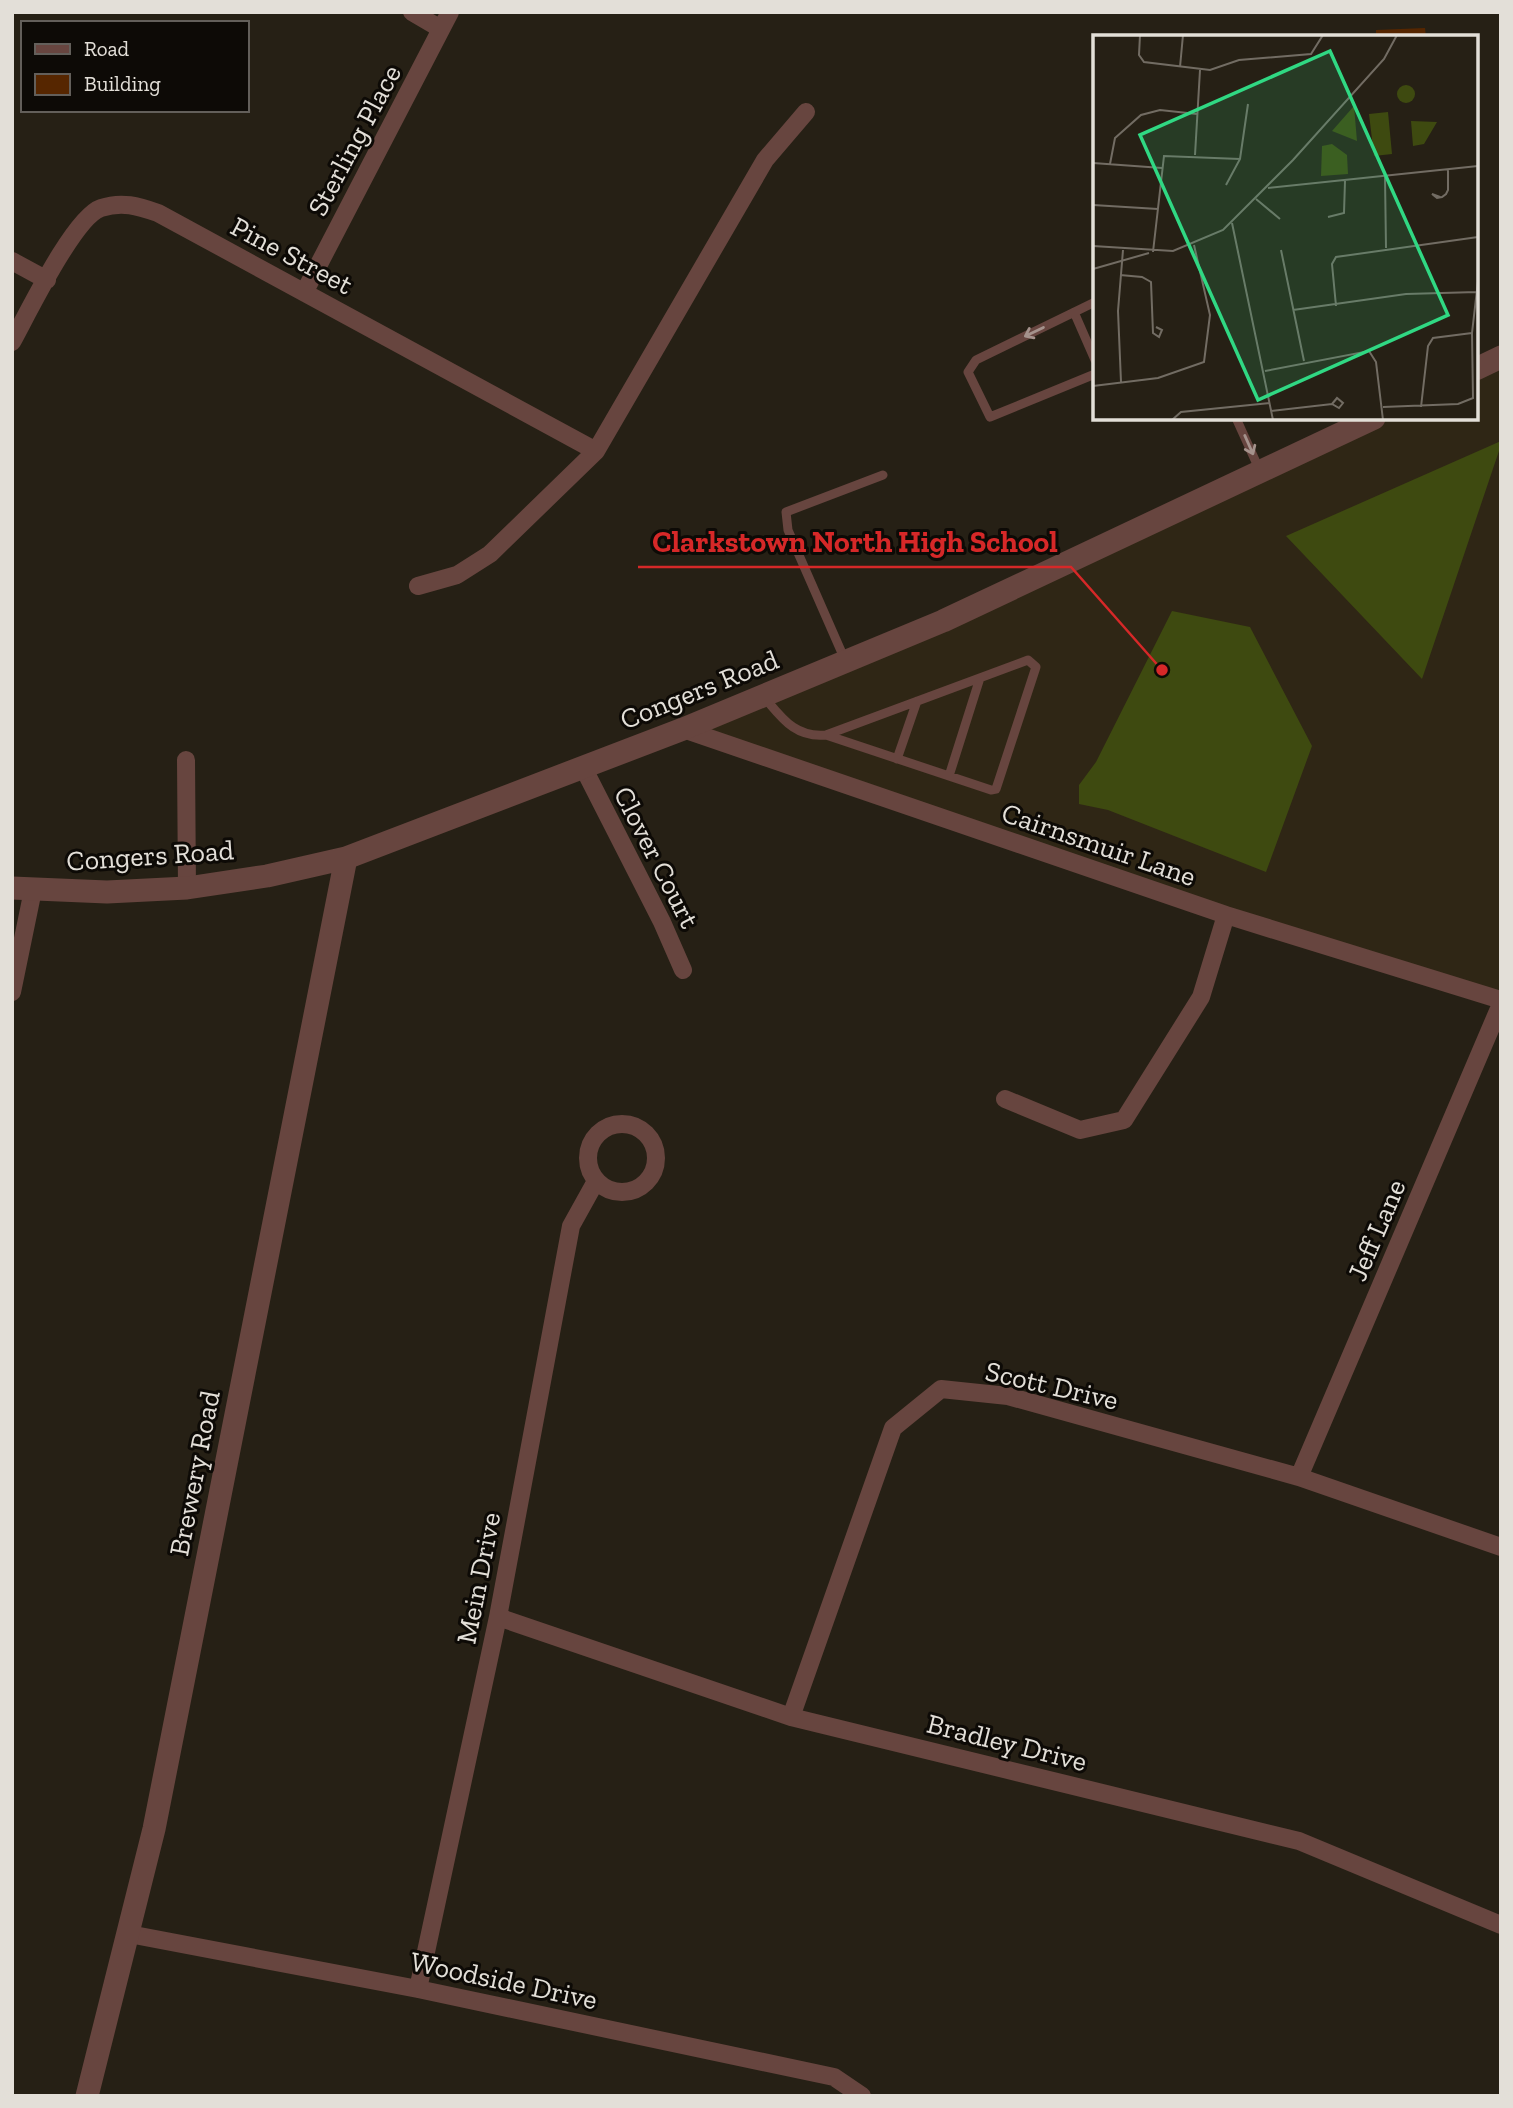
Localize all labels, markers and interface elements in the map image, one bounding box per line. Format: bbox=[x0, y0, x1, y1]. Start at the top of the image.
legend bbox=[21, 21, 248, 112]
inset map bbox=[1093, 35, 1478, 420]
text: Road bbox=[84, 36, 130, 61]
street label: Sterling Place bbox=[301, 59, 408, 221]
text: Building bbox=[84, 71, 161, 96]
street label: Pine Street bbox=[225, 210, 359, 302]
one-way arrow bbox=[1024, 325, 1045, 339]
one-way arrow bbox=[1243, 435, 1256, 456]
callout: Clarkstown North High School bbox=[638, 516, 1071, 567]
text: Clarkstown North High School bbox=[652, 524, 1058, 560]
street label: Congers Road bbox=[615, 643, 783, 736]
street label: Clover Court bbox=[607, 781, 707, 934]
street label: Cairnsmuir Lane bbox=[998, 796, 1200, 893]
street label: Congers Road bbox=[65, 833, 235, 878]
street label: Jeff Lane bbox=[1340, 1175, 1413, 1286]
street label: Scott Drive bbox=[982, 1354, 1122, 1417]
street label: Brewery Road bbox=[162, 1388, 227, 1559]
street label: Mein Drive bbox=[450, 1509, 507, 1647]
street label: Bradley Drive bbox=[924, 1707, 1090, 1778]
street label: Woodside Drive bbox=[408, 1945, 600, 2016]

